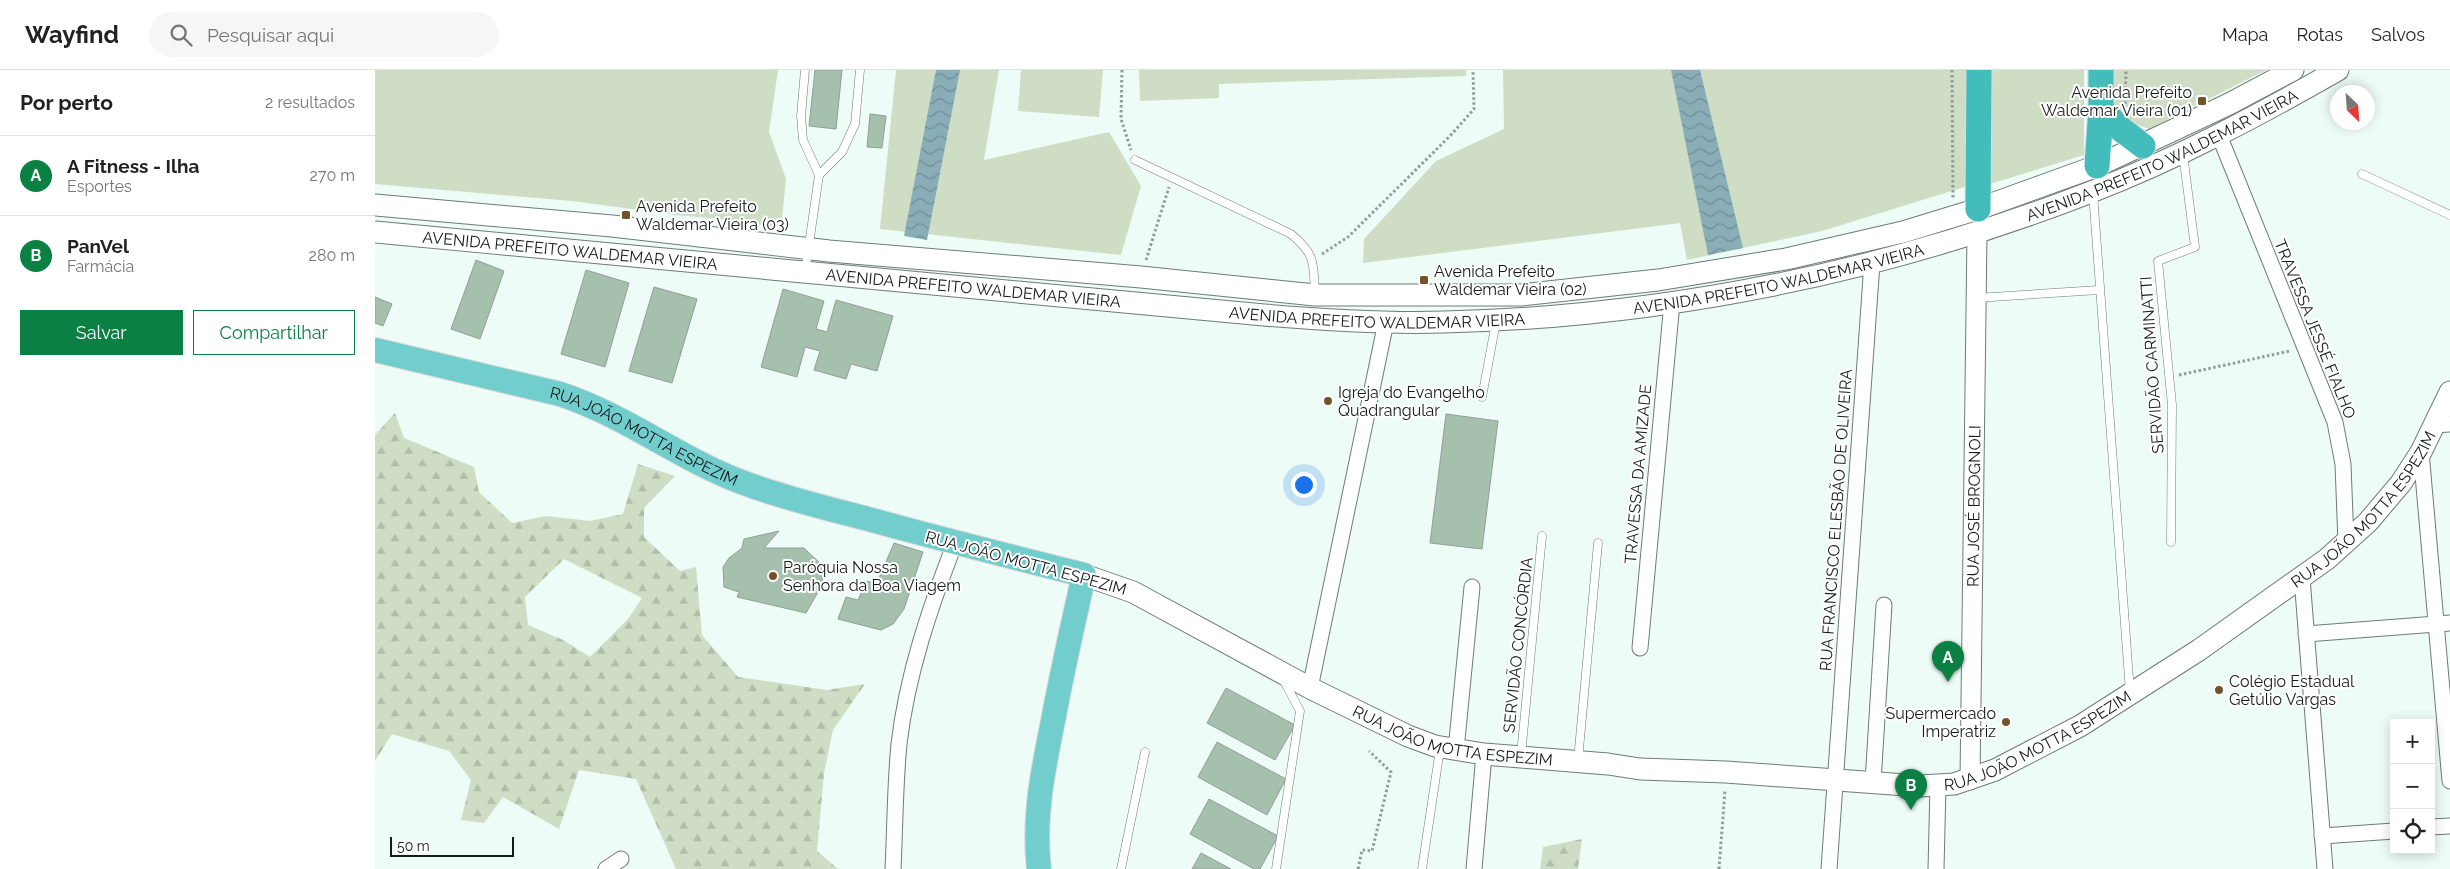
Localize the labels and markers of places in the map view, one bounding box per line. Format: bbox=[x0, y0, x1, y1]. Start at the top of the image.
place label: Avenida Prefeito Waldemar Vieira (01) bbox=[2041, 83, 2192, 120]
marker: Avenida Prefeito Waldemar Vieira (01) bbox=[2196, 95, 2208, 107]
place label: Avenida Prefeito Waldemar Vieira (03) bbox=[636, 197, 789, 234]
marker: Avenida Prefeito Waldemar Vieira (03) bbox=[620, 209, 632, 221]
place label: Avenida Prefeito Waldemar Vieira (02) bbox=[1434, 262, 1587, 299]
marker: Avenida Prefeito Waldemar Vieira (02) bbox=[1418, 274, 1430, 286]
place label: Igreja do Evangelho Quadrangular bbox=[1338, 383, 1485, 420]
marker: Igreja do Evangelho Quadrangular bbox=[1322, 395, 1334, 407]
place label: Paróquia Nossa Senhora da Boa Viagem bbox=[783, 558, 961, 595]
marker: Paróquia Nossa Senhora da Boa Viagem bbox=[767, 570, 779, 582]
pin: A bbox=[1932, 641, 1964, 682]
place label: Colégio Estadual Getúlio Vargas bbox=[2229, 672, 2355, 709]
marker: Colégio Estadual Getúlio Vargas bbox=[2213, 684, 2225, 696]
place label: Supermercado Imperatriz bbox=[1885, 704, 1996, 741]
marker: Supermercado Imperatriz bbox=[2000, 716, 2012, 728]
pin: B bbox=[1895, 769, 1927, 810]

